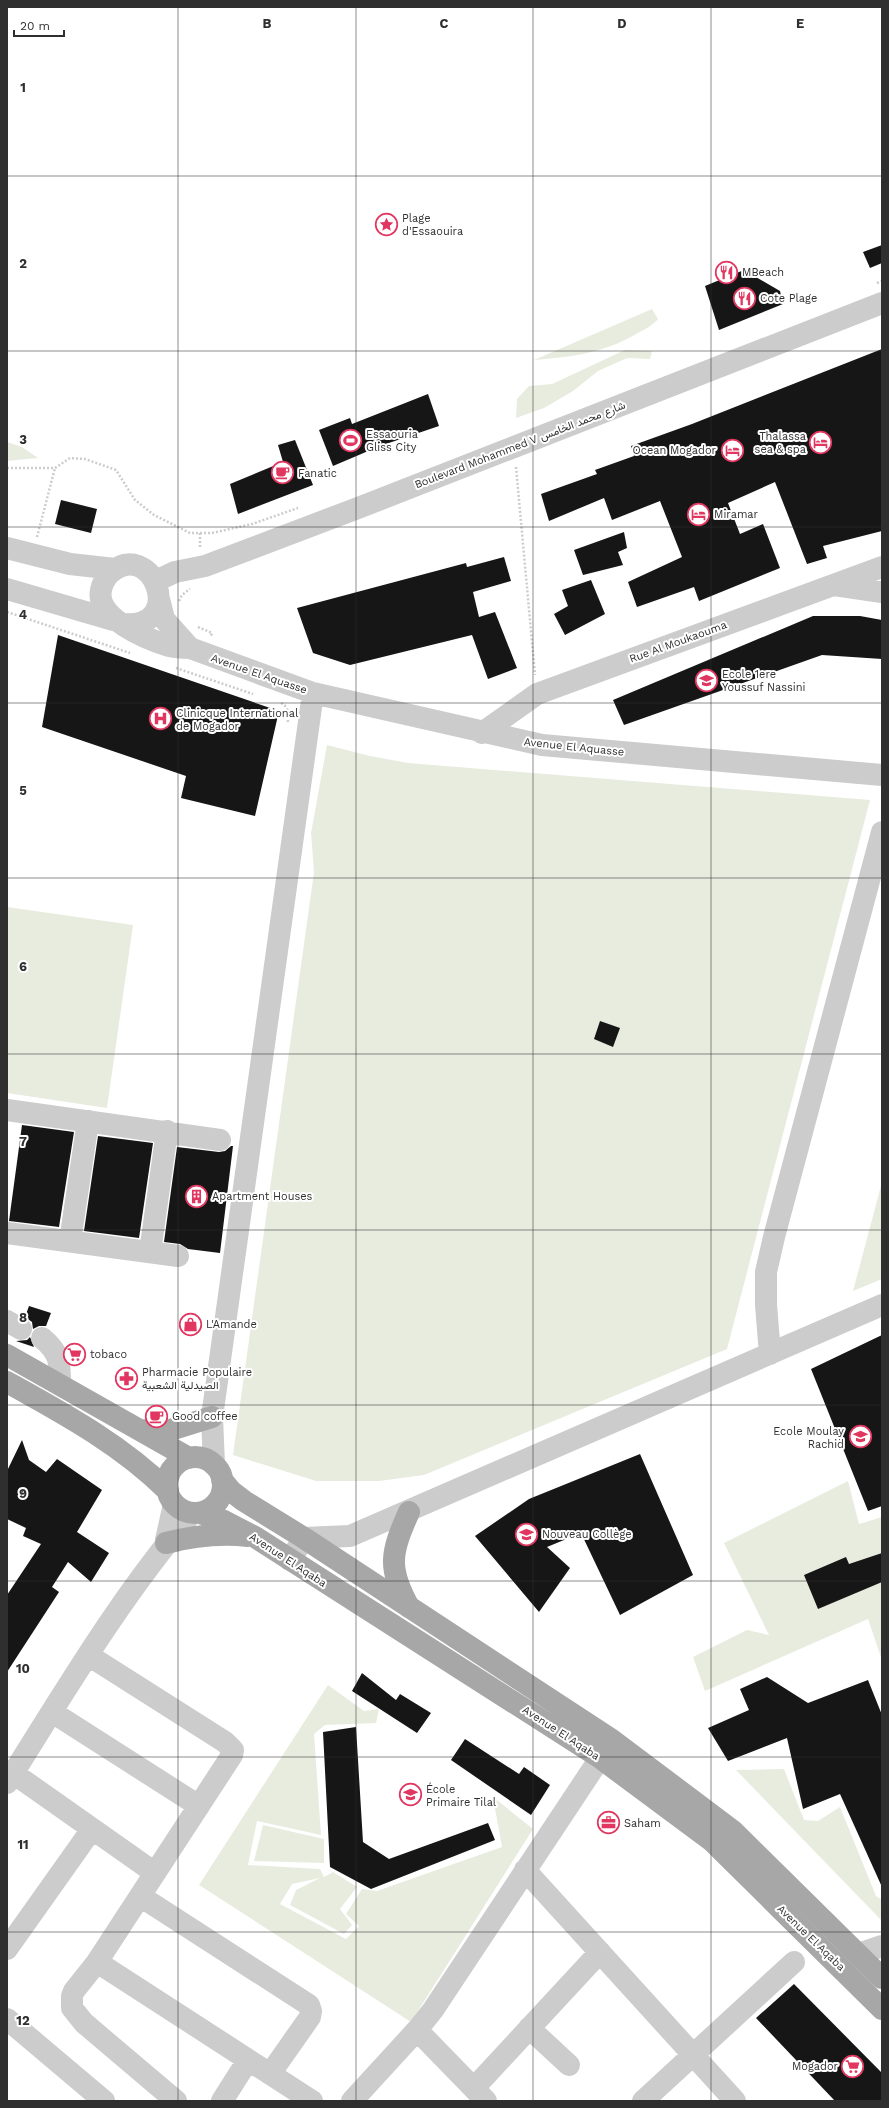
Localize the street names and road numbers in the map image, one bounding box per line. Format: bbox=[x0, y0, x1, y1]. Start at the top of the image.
street label: Boulevard Mohammed V شارع محمد الخامس bbox=[413, 399, 628, 492]
street label: Rue Al Moukaouma bbox=[627, 618, 729, 666]
street label: Avenue El Aquasse bbox=[209, 651, 309, 697]
street label: Avenue El Aquasse bbox=[523, 735, 625, 759]
street label: Avenue El Aqaba bbox=[247, 1530, 329, 1590]
street label: Avenue El Aqaba bbox=[520, 1703, 602, 1763]
street label: Avenue El Aqaba bbox=[774, 1902, 848, 1974]

